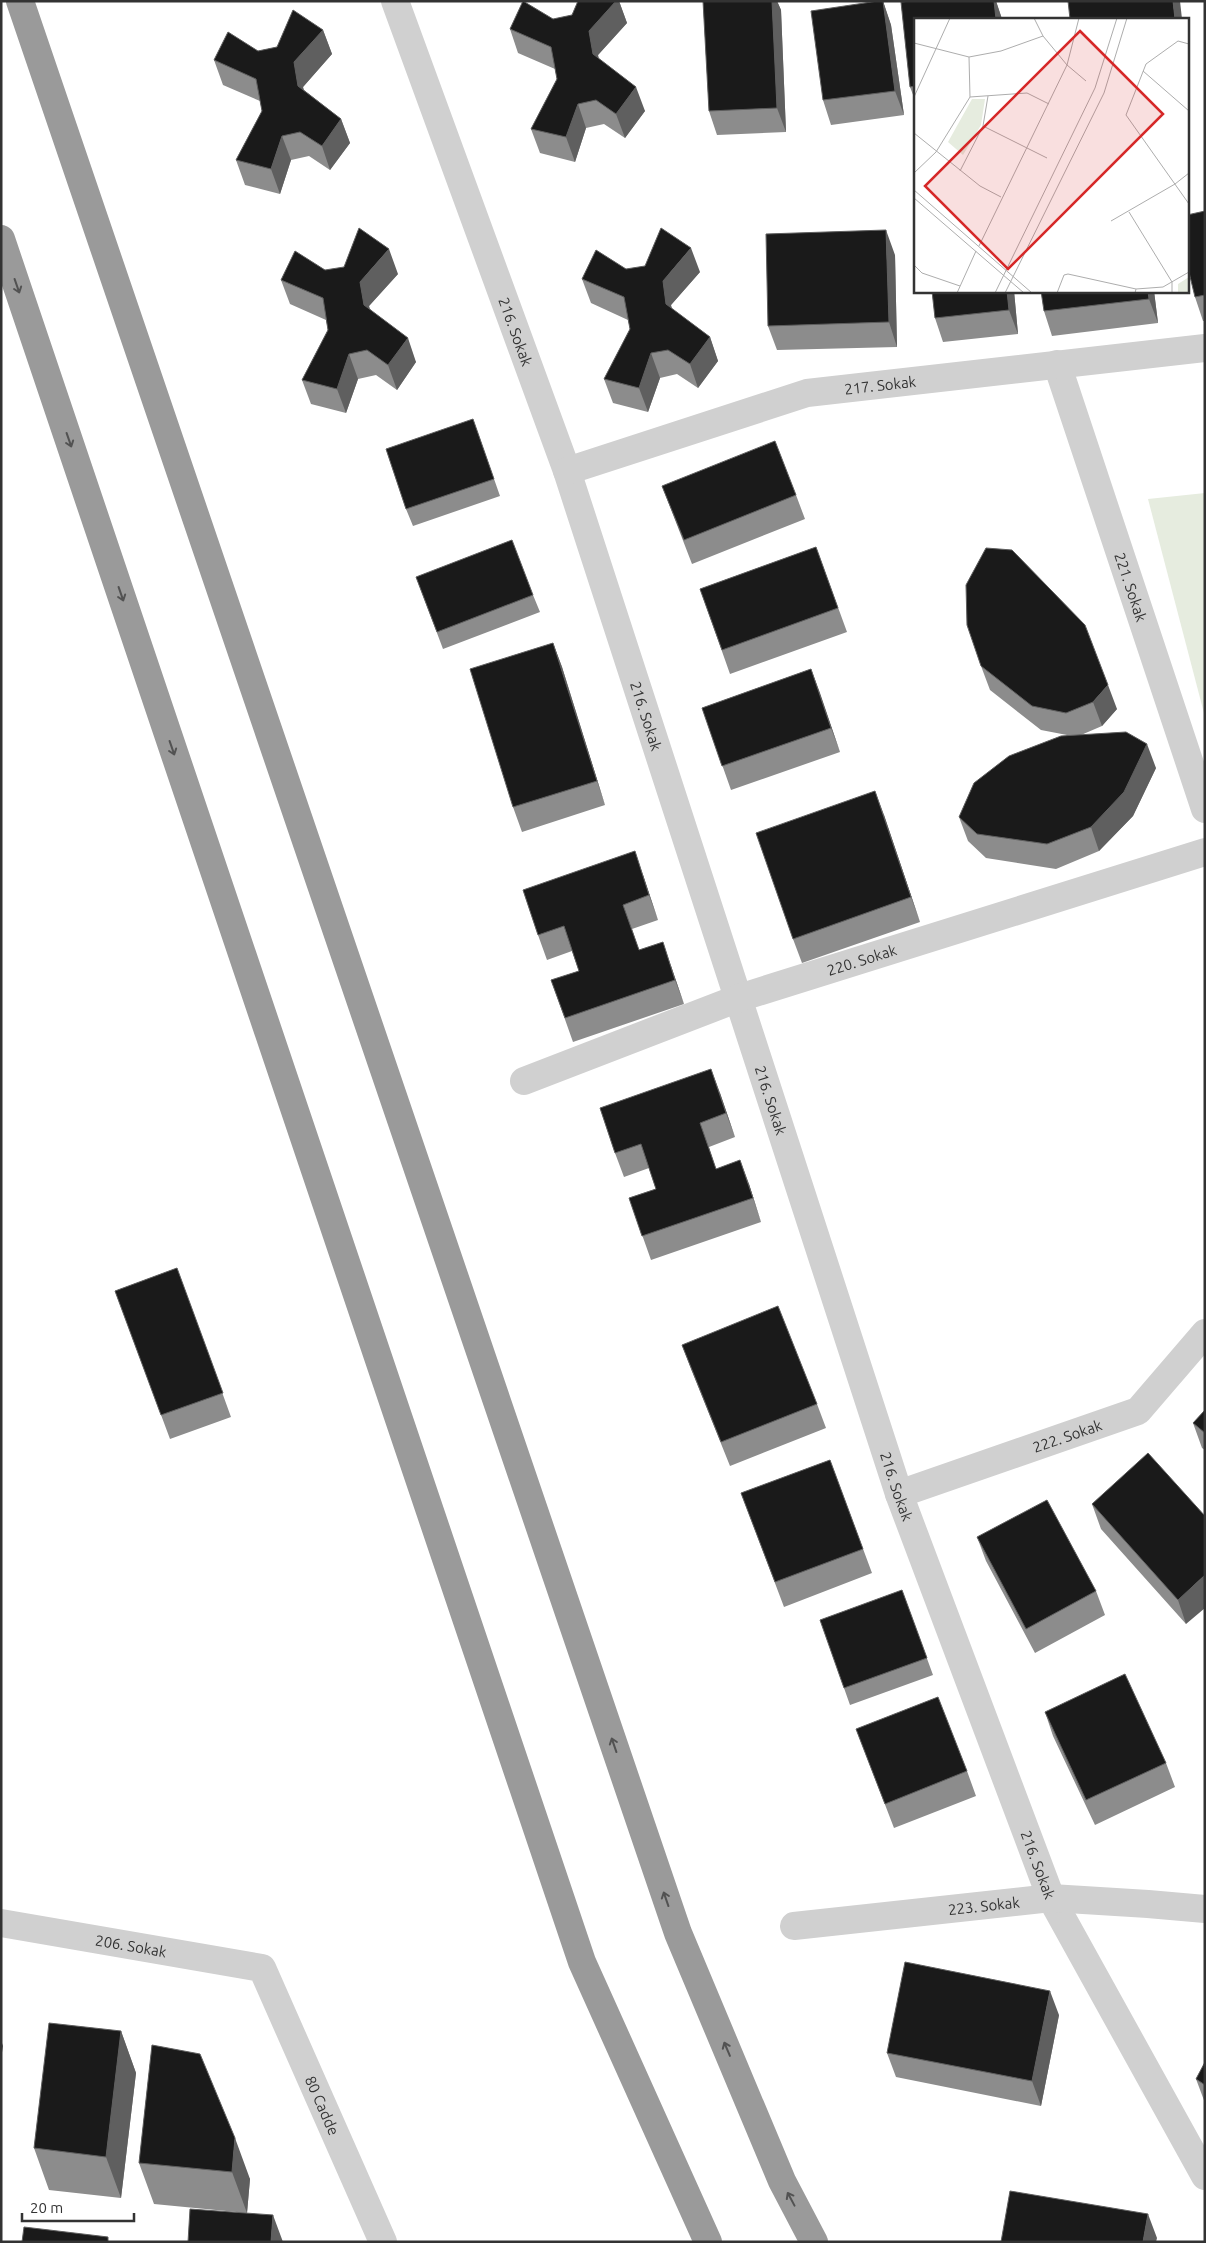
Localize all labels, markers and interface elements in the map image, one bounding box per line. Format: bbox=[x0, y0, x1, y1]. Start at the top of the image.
inset map bbox=[914, 18, 1188, 292]
one-way arrow bbox=[13, 277, 22, 293]
street label: 216. Sokak bbox=[496, 295, 536, 369]
street label: 217. Sokak bbox=[843, 372, 917, 397]
one-way arrow bbox=[64, 431, 74, 447]
street label: 221. Sokak bbox=[1112, 550, 1151, 624]
one-way arrow bbox=[116, 585, 126, 601]
street label: 216. Sokak bbox=[627, 679, 666, 753]
one-way arrow bbox=[168, 739, 178, 755]
street label: 220. Sokak bbox=[825, 941, 899, 978]
street label: 216. Sokak bbox=[752, 1063, 791, 1138]
street label: 222. Sokak bbox=[1030, 1416, 1104, 1455]
street label: 216. Sokak bbox=[877, 1449, 917, 1524]
one-way arrow bbox=[609, 1738, 618, 1753]
street label: 216. Sokak bbox=[1018, 1828, 1059, 1902]
one-way arrow bbox=[661, 1891, 670, 1907]
street label: 223. Sokak bbox=[947, 1893, 1021, 1918]
street label: 206. Sokak bbox=[94, 1931, 168, 1960]
one-way arrow bbox=[721, 2042, 730, 2057]
street label: 80 Cadde bbox=[302, 2073, 343, 2138]
scale bar bbox=[22, 2190, 135, 2222]
one-way arrow bbox=[786, 2191, 796, 2206]
text: 20 m bbox=[30, 2199, 63, 2216]

